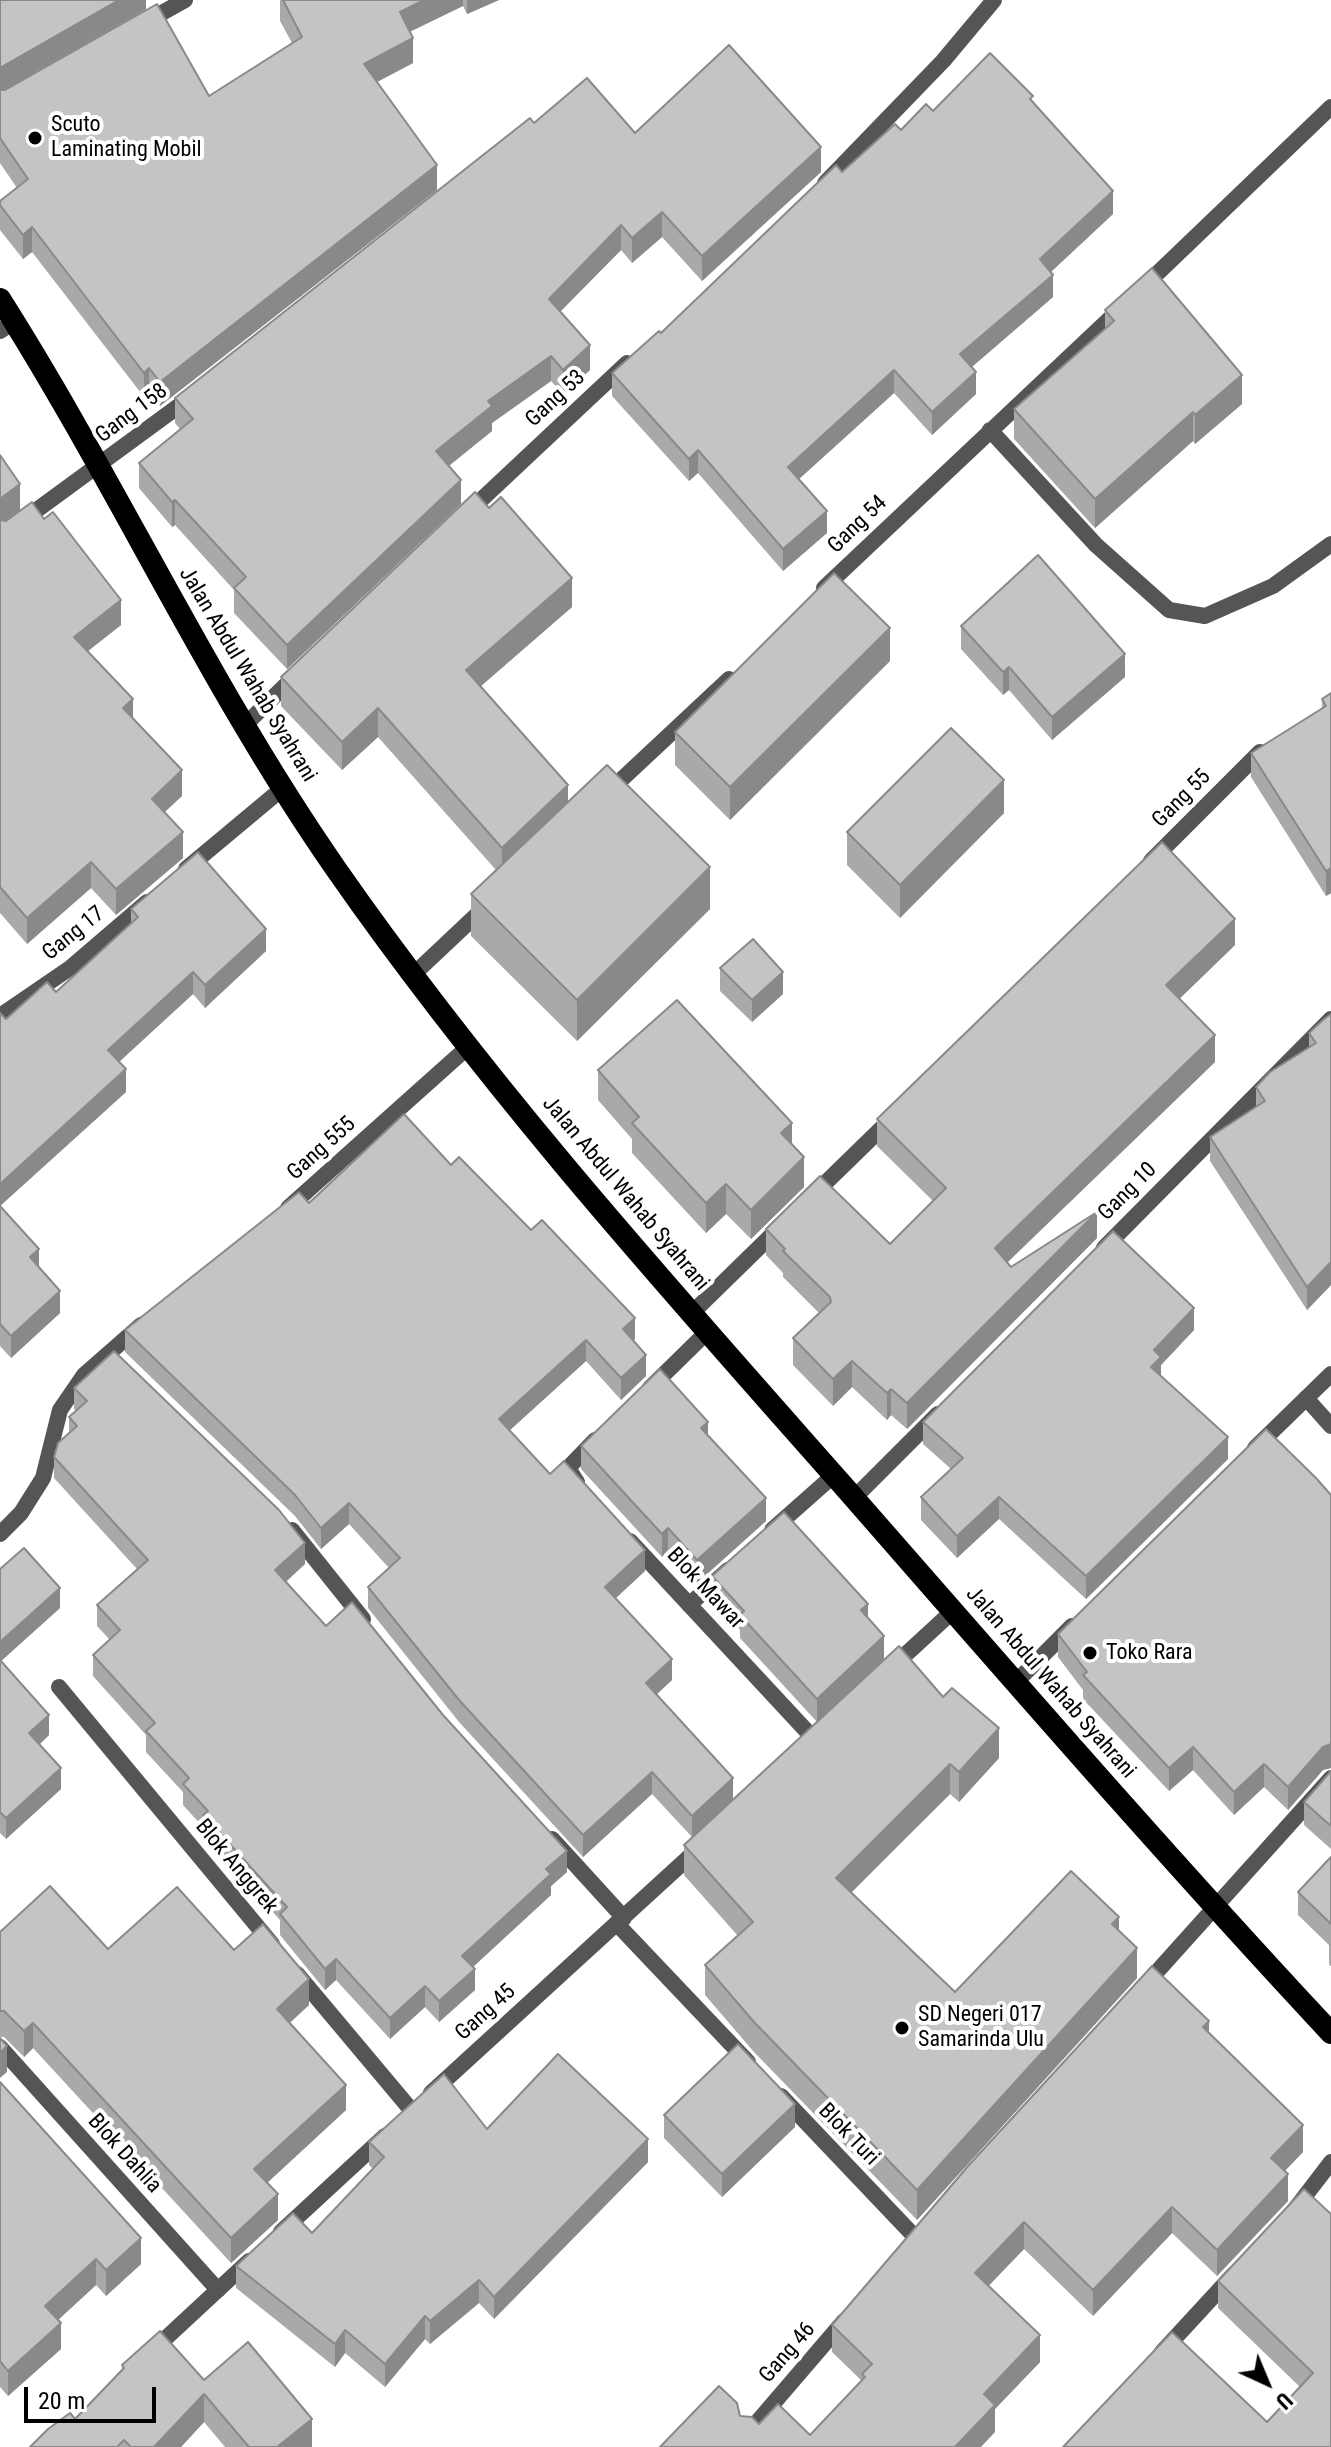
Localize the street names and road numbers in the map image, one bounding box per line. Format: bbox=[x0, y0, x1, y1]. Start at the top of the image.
street label: Gang 53 bbox=[521, 365, 591, 433]
street label: Gang 158 bbox=[91, 379, 173, 449]
street label: Gang 54 bbox=[823, 491, 893, 559]
street label: Jalan Abdul Wahab Syahrani bbox=[172, 563, 322, 787]
street label: Gang 55 bbox=[1147, 764, 1217, 834]
street label: Gang 17 bbox=[38, 901, 110, 967]
street label: Jalan Abdul Wahab Syahrani bbox=[536, 1091, 714, 1297]
street label: Gang 555 bbox=[282, 1112, 362, 1186]
street label: Gang 10 bbox=[1093, 1157, 1163, 1227]
street label: Blok Mawar bbox=[661, 1543, 749, 1635]
street label: Jalan Abdul Wahab Syahrani bbox=[959, 1582, 1141, 1784]
street label: Blok Anggrek bbox=[189, 1815, 283, 1919]
street label: Gang 45 bbox=[450, 1979, 522, 2047]
street label: Blok Turi bbox=[812, 2099, 884, 2171]
street label: Blok Dahlia bbox=[82, 2109, 166, 2199]
street label: Gang 46 bbox=[754, 2317, 822, 2389]

